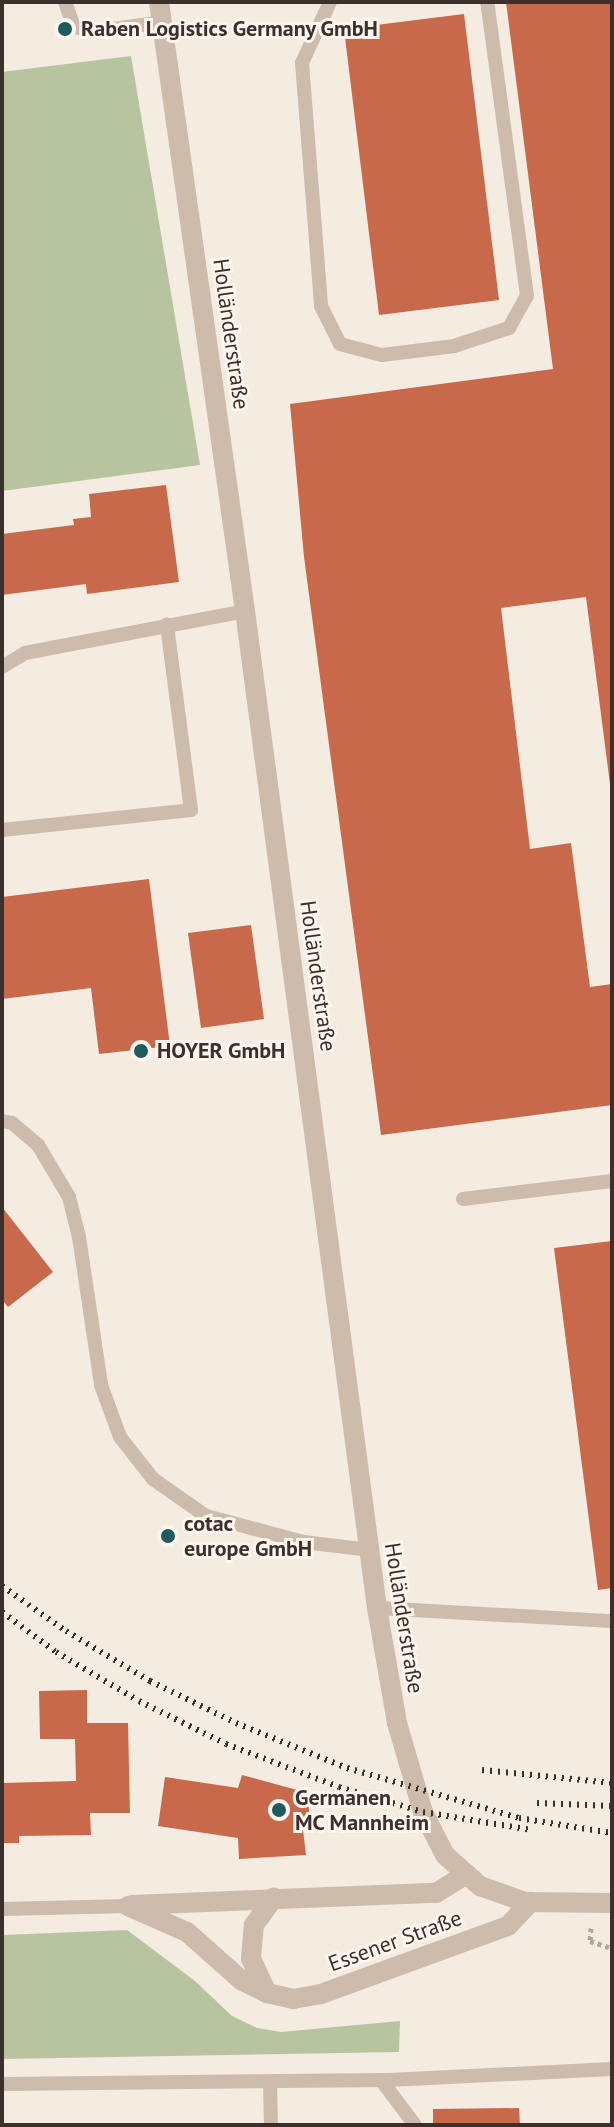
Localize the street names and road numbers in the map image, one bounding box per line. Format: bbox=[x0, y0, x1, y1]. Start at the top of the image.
street label: Holländerstraße bbox=[207, 257, 255, 411]
street label: Holländerstraße bbox=[294, 899, 342, 1053]
street label: Holländerstraße bbox=[379, 1541, 429, 1695]
street label: Essener Straße bbox=[325, 1905, 465, 1977]

